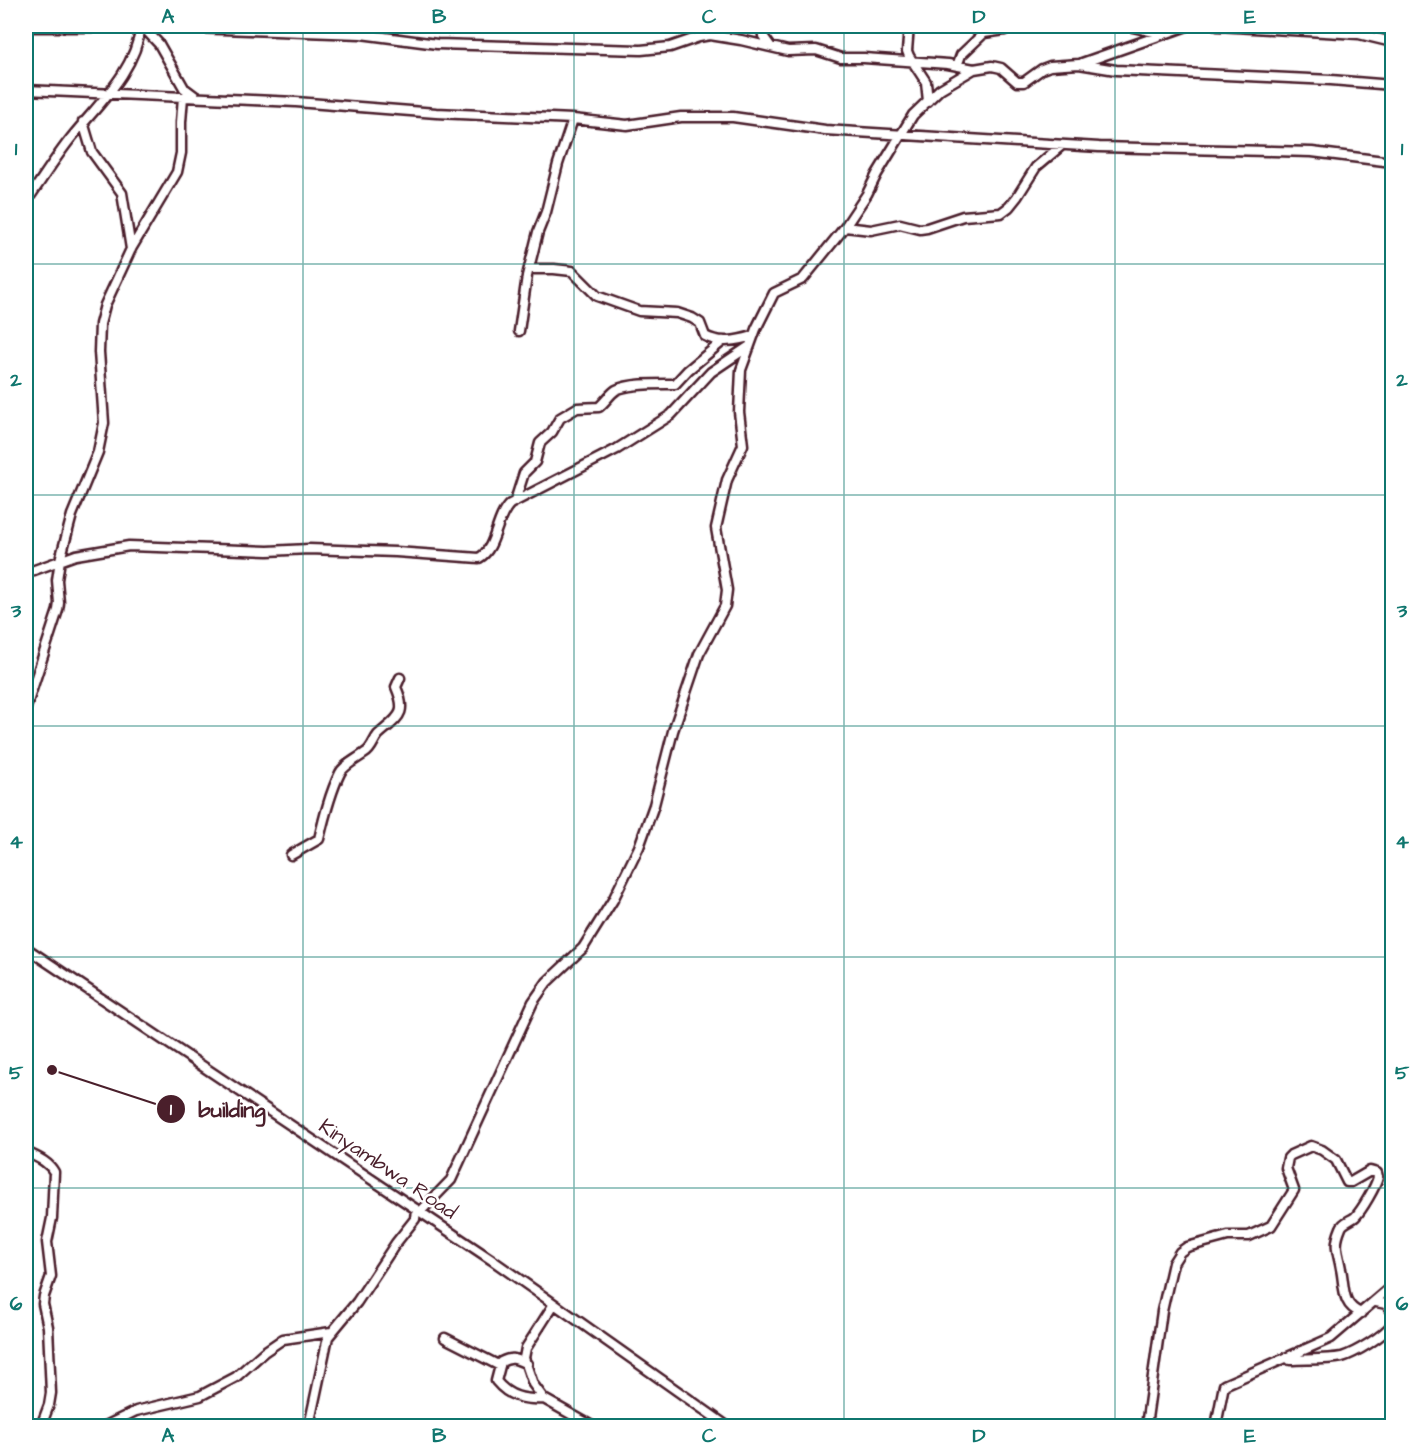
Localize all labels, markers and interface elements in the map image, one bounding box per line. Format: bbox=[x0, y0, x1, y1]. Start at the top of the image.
text: A bbox=[162, 3, 175, 31]
text: B bbox=[432, 3, 447, 31]
text: C bbox=[702, 3, 717, 31]
text: D bbox=[973, 3, 986, 31]
text: E bbox=[1244, 3, 1256, 31]
text: 1 bbox=[15, 135, 18, 163]
text: 1 bbox=[1401, 135, 1404, 163]
text: 2 bbox=[9, 366, 22, 394]
text: 2 bbox=[1395, 366, 1408, 394]
text: 3 bbox=[10, 597, 22, 625]
text: 3 bbox=[1396, 597, 1408, 625]
text: 4 bbox=[9, 828, 23, 856]
text: 4 bbox=[1395, 828, 1409, 856]
text: 5 bbox=[9, 1059, 24, 1087]
text: 5 bbox=[1395, 1059, 1410, 1087]
callout: building bbox=[156, 1089, 278, 1129]
text: building bbox=[198, 1095, 266, 1127]
text: 1 bbox=[170, 1097, 173, 1122]
street label: Kinyambwa Road bbox=[312, 1112, 463, 1228]
text: 6 bbox=[10, 1290, 23, 1318]
text: 6 bbox=[1396, 1290, 1409, 1318]
text: A bbox=[162, 1422, 175, 1450]
text: B bbox=[432, 1422, 447, 1450]
text: C bbox=[702, 1422, 717, 1450]
text: D bbox=[973, 1422, 986, 1450]
text: E bbox=[1244, 1422, 1256, 1450]

